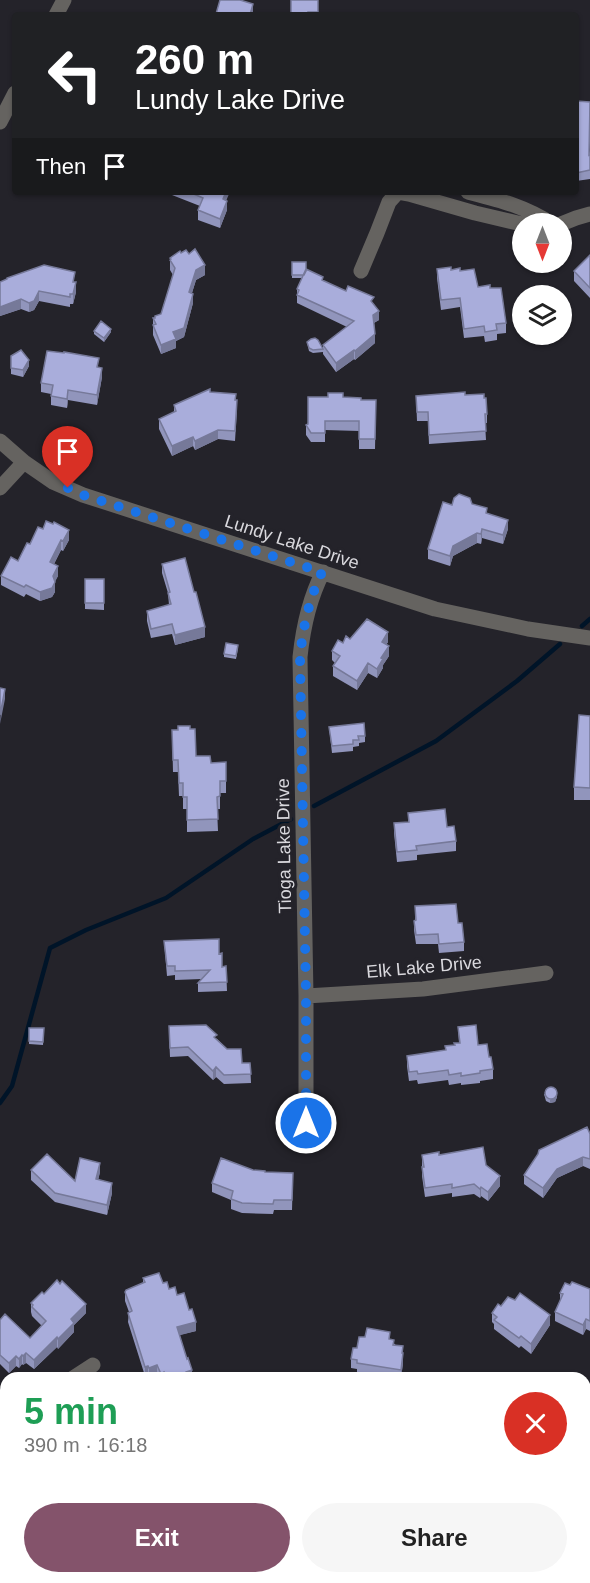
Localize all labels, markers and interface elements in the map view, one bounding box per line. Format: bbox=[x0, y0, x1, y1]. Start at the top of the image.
icon: left bbox=[36, 36, 114, 114]
text: 260 m bbox=[135, 36, 254, 83]
text: Lundy Lake Drive bbox=[135, 85, 345, 115]
icon: arrive bbox=[98, 150, 131, 183]
text: Then bbox=[36, 154, 86, 179]
north arrow bbox=[512, 213, 572, 273]
map controls bbox=[512, 213, 572, 345]
button: layers bbox=[512, 285, 572, 345]
pin bbox=[42, 426, 93, 488]
icon: arrive bbox=[51, 435, 84, 468]
street label: Lundy Lake Drive bbox=[222, 511, 362, 573]
street label: Tioga Lake Drive bbox=[273, 778, 295, 914]
street label: Elk Lake Drive bbox=[365, 952, 483, 982]
position arrow bbox=[274, 1091, 338, 1155]
text: 5 min bbox=[24, 1391, 118, 1432]
button: close bbox=[504, 1392, 567, 1455]
text: 390 m · 16:18 bbox=[24, 1434, 147, 1456]
button: Exit bbox=[24, 1503, 290, 1572]
button: Share bbox=[302, 1503, 567, 1572]

